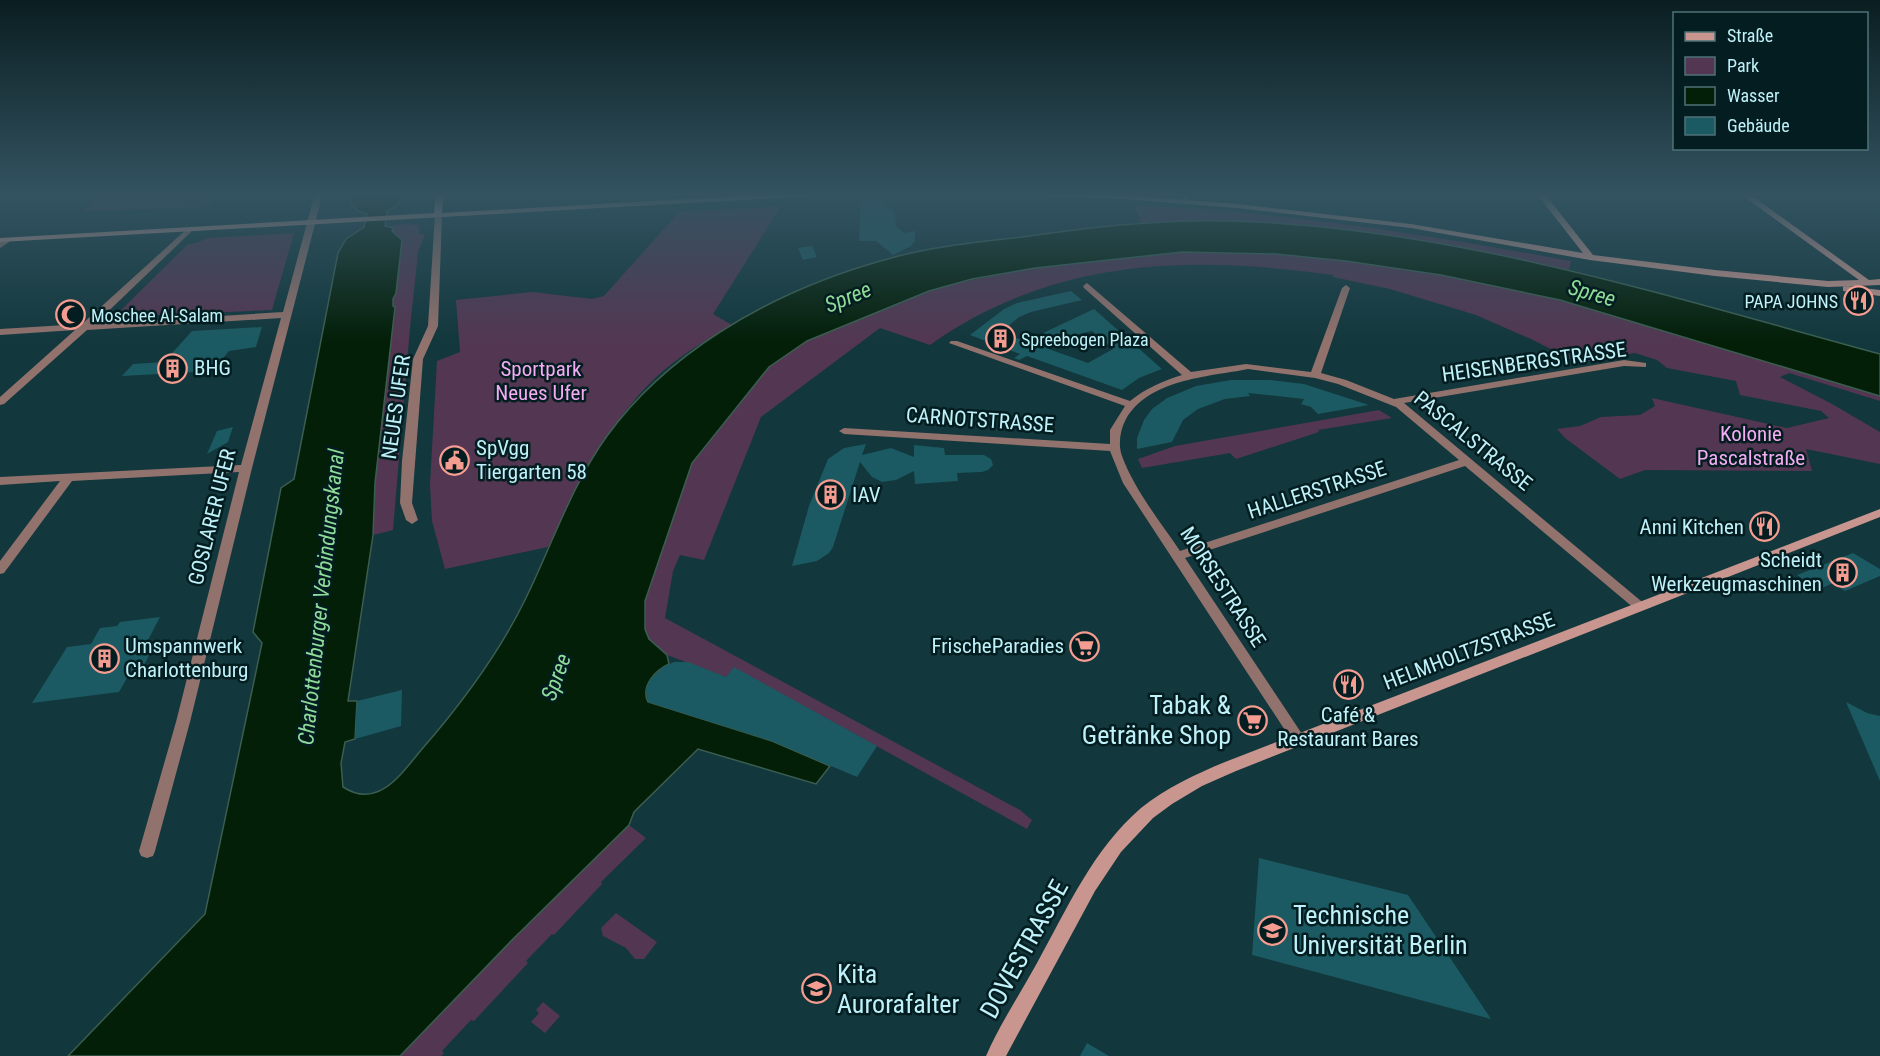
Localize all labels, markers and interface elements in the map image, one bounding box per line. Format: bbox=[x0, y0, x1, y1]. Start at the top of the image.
legend bbox=[1673, 12, 1868, 150]
text: Straße bbox=[1727, 25, 1773, 46]
text: Park bbox=[1727, 55, 1759, 76]
text: Wasser bbox=[1727, 85, 1780, 106]
text: Gebäude bbox=[1727, 115, 1790, 136]
water label: Spree bbox=[1566, 274, 1618, 312]
water label: Spree bbox=[821, 276, 875, 318]
restaurant icon: PAPA JOHNS bbox=[1843, 285, 1875, 317]
place label: PAPA JOHNS bbox=[1744, 291, 1838, 312]
mosque icon: Moschee Al-Salam bbox=[54, 299, 86, 331]
place label: Moschee Al-Salam bbox=[91, 305, 223, 326]
building icon: Spreebogen Plaza bbox=[984, 323, 1016, 355]
place label: Spreebogen Plaza bbox=[1021, 329, 1149, 350]
street label: HEISENBERGSTRASSE bbox=[1440, 337, 1628, 387]
building icon: BHG bbox=[157, 352, 189, 384]
street label: NEUES UFER bbox=[377, 353, 415, 461]
place label: BHG bbox=[194, 356, 231, 380]
park label: Sportpark Neues Ufer bbox=[495, 357, 587, 405]
street label: PASCALSTRASSE bbox=[1409, 386, 1537, 496]
street label: CARNOTSTRASSE bbox=[905, 403, 1055, 437]
park label: Kolonie Pascalstraße bbox=[1697, 422, 1805, 470]
place label: SpVgg Tiergarten 58 bbox=[476, 436, 587, 484]
public building icon: SpVgg Tiergarten 58 bbox=[439, 444, 471, 476]
street label: GOSLARER UFER bbox=[184, 447, 240, 587]
water label: Charlottenburger Verbindungskanal bbox=[293, 447, 349, 746]
street label: HALLERSTRASSE bbox=[1245, 456, 1389, 524]
building icon: IAV bbox=[815, 479, 847, 511]
place label: IAV bbox=[852, 483, 881, 507]
restaurant icon: Anni Kitchen bbox=[1749, 511, 1781, 543]
place label: Anni Kitchen bbox=[1640, 515, 1744, 539]
street label: MORSESTRASSE bbox=[1175, 522, 1271, 652]
place label: Scheidt Werkzeugmaschinen bbox=[1651, 548, 1822, 596]
building icon: Scheidt Werkzeugmaschinen bbox=[1827, 556, 1859, 588]
street label: HELMHOLTZSTRASSE bbox=[1380, 607, 1558, 695]
supermarket icon: FrischeParadies bbox=[1069, 630, 1101, 662]
place label: Umspannwerk Charlottenburg bbox=[125, 634, 248, 682]
place label: FrischeParadies bbox=[931, 634, 1064, 658]
building icon: Umspannwerk Charlottenburg bbox=[88, 642, 120, 674]
water label: Spree bbox=[536, 650, 576, 704]
restaurant icon: Café & Restaurant Bares bbox=[1332, 668, 1364, 700]
place label: Tabak & Getränke Shop bbox=[1082, 690, 1231, 750]
place label: Café & Restaurant Bares bbox=[1277, 703, 1419, 751]
supermarket icon: Tabak & Getränke Shop bbox=[1236, 704, 1268, 736]
street label: DOVESTRASSE bbox=[974, 875, 1074, 1023]
place label: Technische Universität Berlin bbox=[1293, 900, 1468, 960]
school or university icon: Technische Universität Berlin bbox=[1256, 914, 1288, 946]
place label: Kita Aurorafalter bbox=[837, 959, 960, 1019]
school or university icon: Kita Aurorafalter bbox=[800, 973, 832, 1005]

